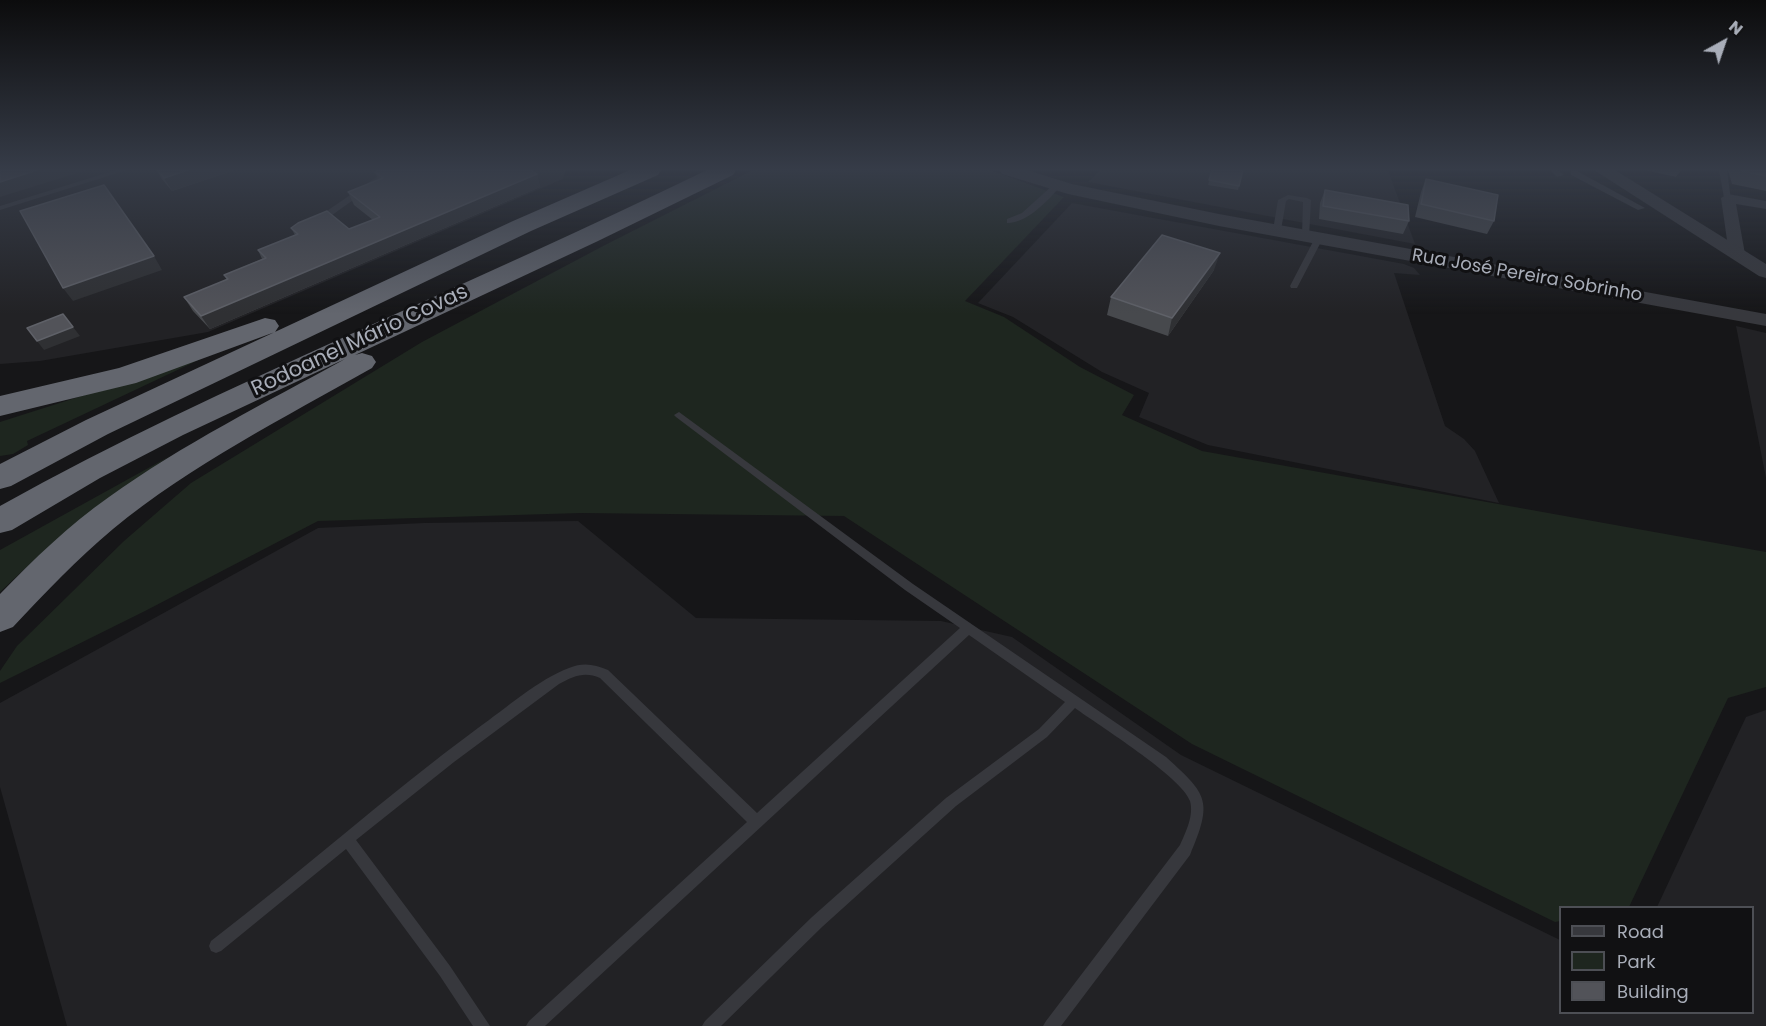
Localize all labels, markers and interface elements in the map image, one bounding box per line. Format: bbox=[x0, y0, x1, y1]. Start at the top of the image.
north arrow bbox=[1694, 12, 1754, 72]
text: N bbox=[1724, 15, 1748, 41]
street label: Rua José Pereira Sobrinho bbox=[1410, 245, 1644, 307]
street label: Rodoanel Mário Covas bbox=[248, 280, 472, 402]
legend bbox=[1559, 906, 1754, 1014]
text: Road bbox=[1617, 919, 1664, 944]
text: Park bbox=[1617, 949, 1656, 974]
text: Building bbox=[1617, 979, 1689, 1004]

